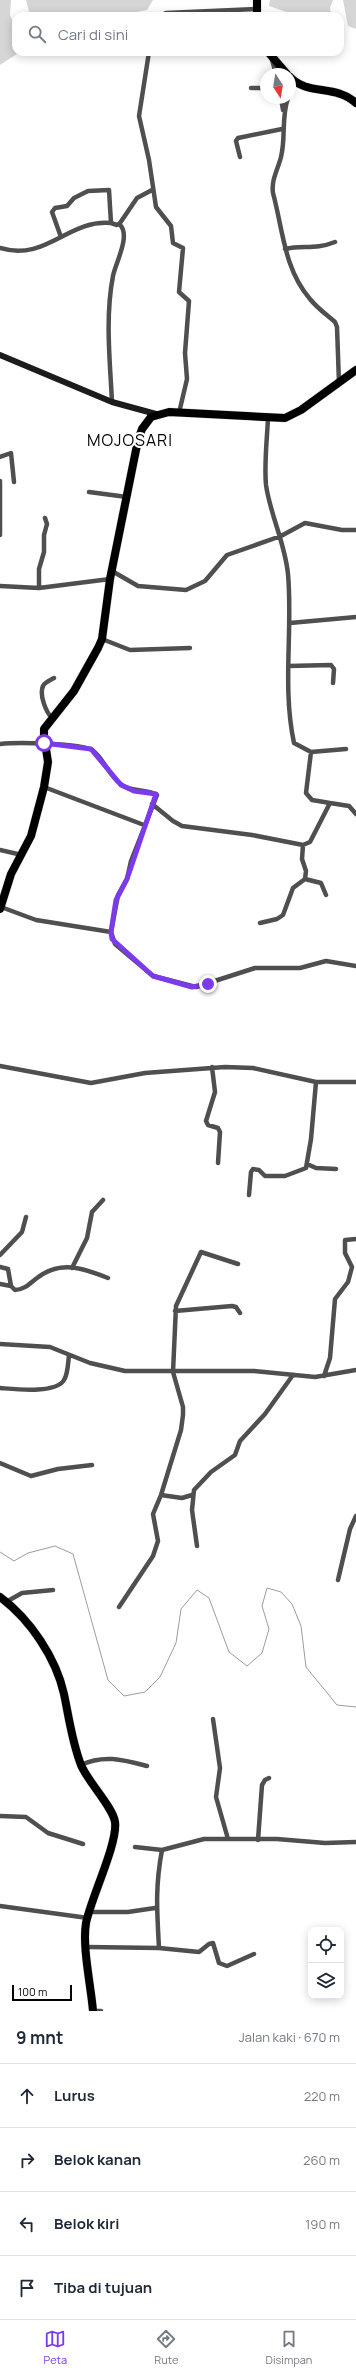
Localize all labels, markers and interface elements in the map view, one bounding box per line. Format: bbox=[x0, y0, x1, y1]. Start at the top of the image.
search box bbox=[12, 12, 344, 56]
icon: search bbox=[26, 23, 48, 45]
text: Cari di sini bbox=[58, 24, 128, 45]
north arrow bbox=[260, 68, 296, 104]
district label: MOJOSARI bbox=[87, 429, 173, 451]
route start bbox=[35, 734, 53, 752]
route end bbox=[199, 975, 217, 993]
map controls bbox=[308, 1927, 344, 1999]
button: locate bbox=[308, 1927, 344, 1963]
button: layers bbox=[308, 1963, 344, 1999]
scale bar bbox=[12, 1983, 72, 2002]
text: 100 m bbox=[18, 1984, 47, 1999]
text: 9 mnt bbox=[16, 2026, 63, 2049]
text: Jalan kaki · 670 m bbox=[239, 2028, 340, 2046]
icon: ahead bbox=[16, 2085, 38, 2107]
text: Lurus bbox=[54, 2085, 95, 2106]
text: 220 m bbox=[304, 2087, 340, 2105]
icon: right bbox=[16, 2149, 38, 2171]
text: Belok kanan bbox=[54, 2149, 141, 2170]
text: 260 m bbox=[303, 2151, 340, 2169]
icon: left bbox=[16, 2213, 38, 2235]
text: Belok kiri bbox=[54, 2213, 120, 2234]
text: 190 m bbox=[305, 2215, 340, 2233]
icon: arrive bbox=[16, 2277, 38, 2299]
text: Tiba di tujuan bbox=[54, 2277, 152, 2298]
tab: Peta bbox=[44, 2328, 67, 2367]
tab: Rute bbox=[154, 2328, 178, 2367]
tab: Disimpan bbox=[266, 2328, 312, 2367]

